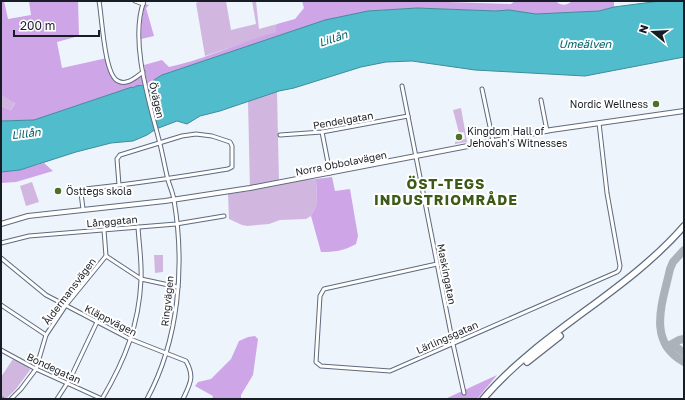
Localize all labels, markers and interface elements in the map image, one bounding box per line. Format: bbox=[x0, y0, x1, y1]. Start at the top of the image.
scale bar bbox=[14, 12, 99, 38]
north arrow bbox=[633, 12, 673, 52]
text: 200 m bbox=[20, 18, 55, 33]
text: N bbox=[636, 23, 650, 35]
water label: Lillån bbox=[317, 27, 350, 49]
water label: Umeälven bbox=[559, 37, 613, 50]
street label: Övägen bbox=[147, 81, 168, 119]
place label: Nordic Wellness bbox=[570, 98, 648, 110]
marker: Nordic Wellness bbox=[651, 99, 661, 109]
street label: Pendelgatan bbox=[312, 109, 374, 131]
water label: Lillån bbox=[11, 125, 43, 141]
place label: Kingdom Hall of Jehovah's Witnesses bbox=[467, 125, 567, 149]
marker: Kingdom Hall of Jehovah's Witnesses bbox=[454, 132, 464, 142]
street label: Norra Obbolavägen bbox=[294, 148, 388, 178]
district label: ÖST-TEGS INDUSTRIOMRÅDE bbox=[374, 175, 518, 208]
place label: Östtegs skola bbox=[66, 184, 132, 197]
marker: Östtegs skola bbox=[53, 186, 63, 196]
street label: Långgatan bbox=[86, 213, 138, 229]
street label: Maskingatan bbox=[435, 243, 459, 305]
street label: Åldermansvägen bbox=[39, 255, 98, 327]
street label: Ringvägen bbox=[158, 275, 176, 327]
street label: Kläppvägen bbox=[83, 302, 139, 338]
street label: Lärlingsgatan bbox=[414, 318, 480, 356]
street label: Bondegatan bbox=[25, 350, 83, 386]

